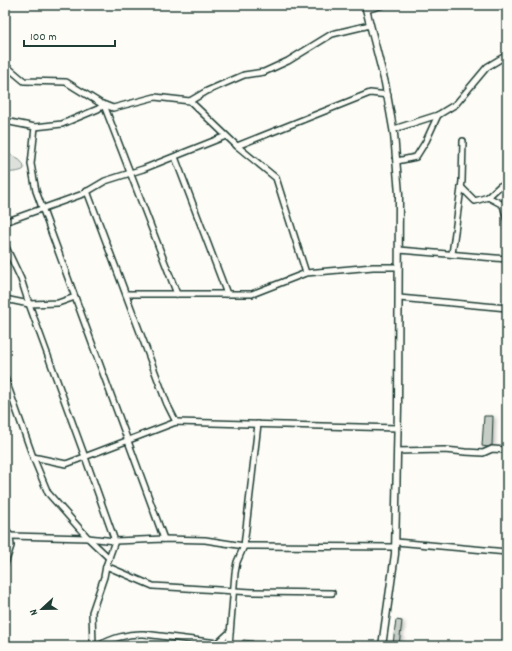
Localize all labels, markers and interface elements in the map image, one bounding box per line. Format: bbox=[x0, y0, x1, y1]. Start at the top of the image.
scale bar bbox=[24, 22, 115, 48]
text: 100 m bbox=[30, 29, 57, 46]
north arrow bbox=[22, 589, 62, 629]
text: N bbox=[26, 606, 43, 618]

